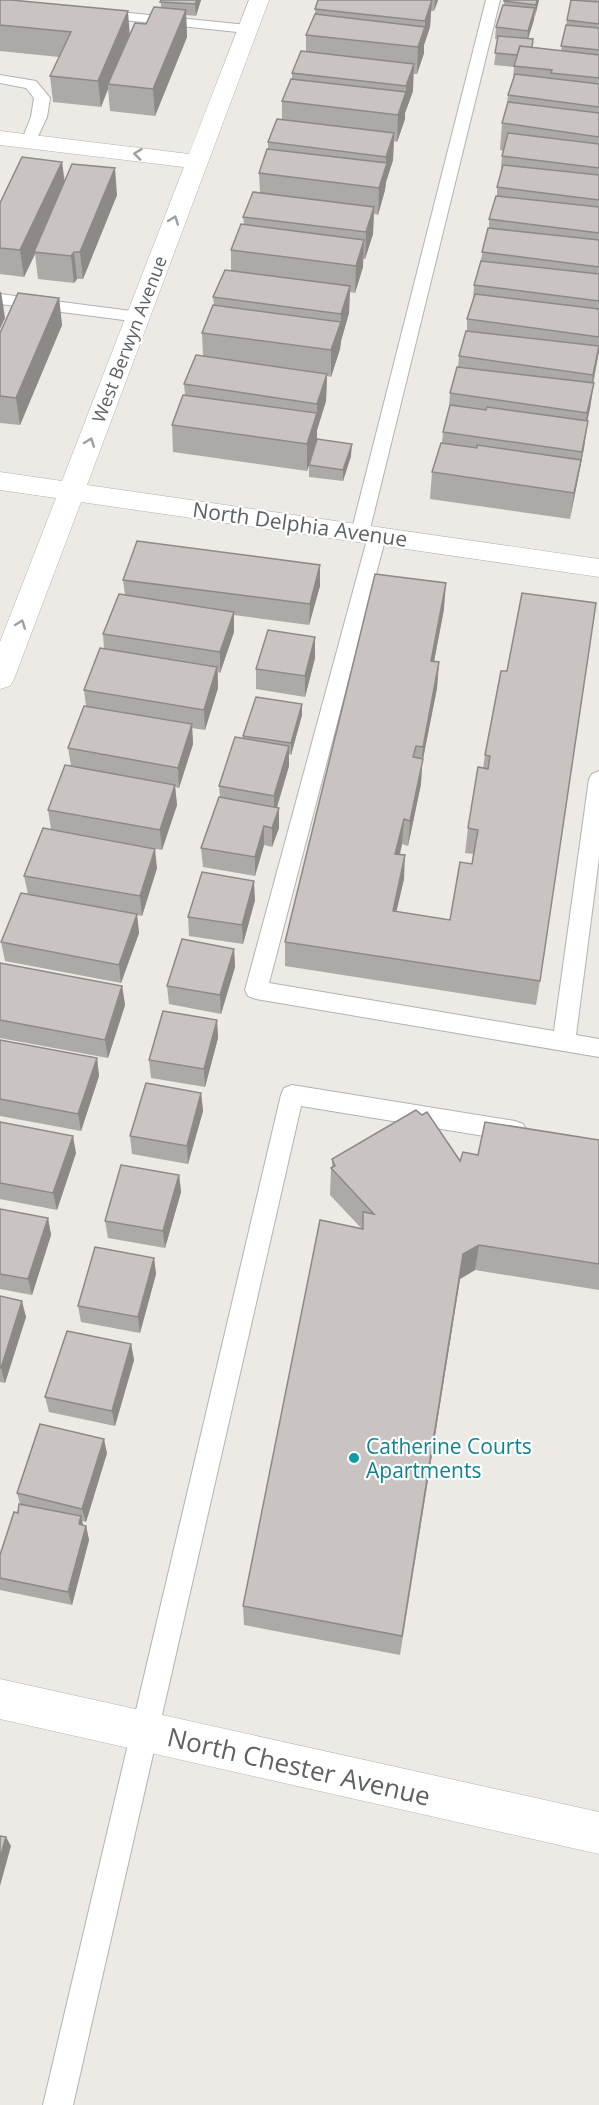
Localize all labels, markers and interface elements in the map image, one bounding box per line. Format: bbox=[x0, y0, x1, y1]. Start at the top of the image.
one-way arrow bbox=[134, 149, 143, 161]
one-way arrow bbox=[167, 216, 180, 226]
street label: West Berwyn Avenue bbox=[86, 252, 172, 426]
one-way arrow bbox=[83, 437, 96, 448]
street label: North Delphia Avenue bbox=[191, 495, 409, 553]
one-way arrow bbox=[14, 619, 26, 630]
place label: Catherine Courts Apartments bbox=[366, 1432, 532, 1484]
marker: Catherine Courts Apartments bbox=[347, 1451, 361, 1465]
street label: North Chester Avenue bbox=[164, 1718, 434, 1814]

